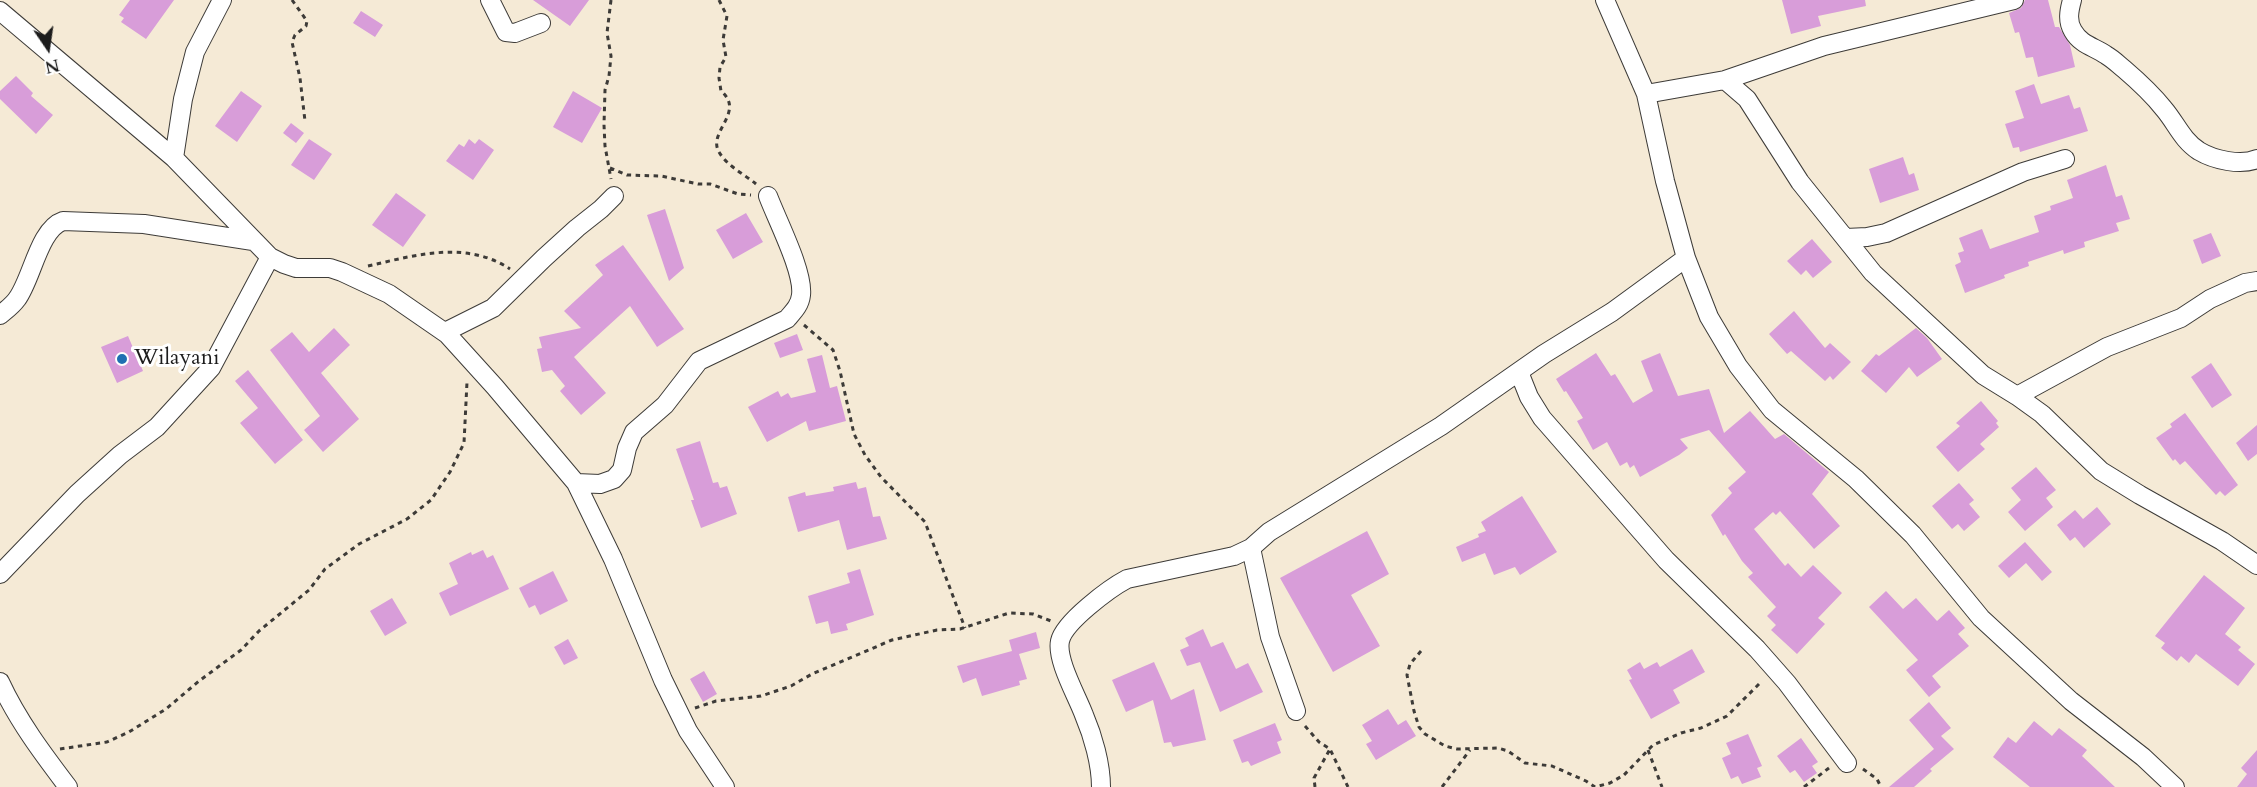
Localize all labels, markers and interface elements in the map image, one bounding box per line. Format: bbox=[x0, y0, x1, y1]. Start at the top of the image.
north arrow bbox=[18, 18, 78, 78]
text: N bbox=[43, 53, 61, 78]
place label: Wilayani bbox=[134, 346, 219, 372]
marker: Wilayani bbox=[115, 352, 129, 366]

